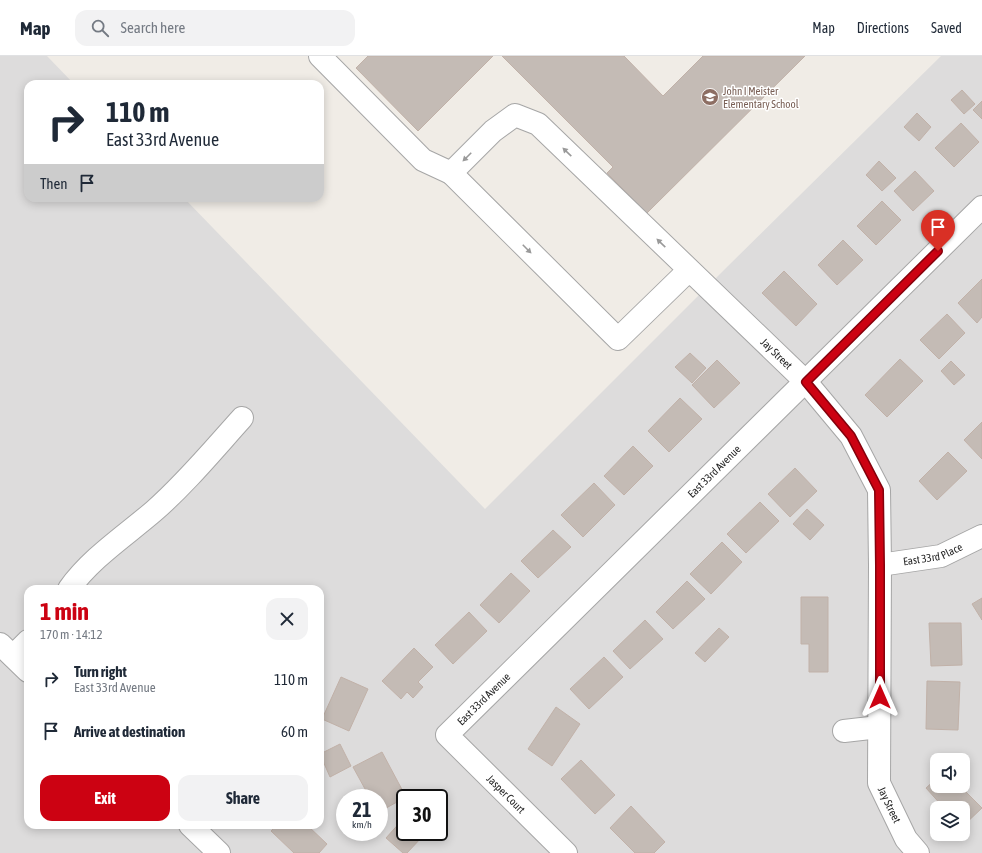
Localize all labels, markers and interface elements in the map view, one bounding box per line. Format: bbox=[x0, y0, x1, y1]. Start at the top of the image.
search box bbox=[75, 10, 355, 46]
text: Map bbox=[20, 17, 51, 39]
icon: search bbox=[89, 17, 111, 39]
text: Search here bbox=[121, 19, 185, 36]
text: Map bbox=[812, 20, 835, 36]
text: Directions bbox=[857, 20, 909, 36]
text: Saved bbox=[931, 20, 962, 36]
place label: John I Meister Elementary School bbox=[723, 85, 799, 110]
school or university icon: John I Meister Elementary School bbox=[700, 87, 720, 107]
icon: right bbox=[40, 96, 92, 148]
text: 110 m bbox=[106, 96, 169, 128]
text: East 33rd Avenue bbox=[106, 129, 219, 150]
one-way arrow bbox=[562, 147, 572, 157]
one-way arrow bbox=[462, 152, 472, 162]
icon: arrive bbox=[76, 172, 98, 194]
text: Then bbox=[40, 175, 68, 192]
pin bbox=[921, 210, 955, 251]
icon: arrive bbox=[927, 216, 949, 238]
one-way arrow bbox=[656, 238, 666, 247]
one-way arrow bbox=[522, 244, 532, 254]
street label: Jay Street bbox=[758, 336, 795, 372]
street label: East 33rd Avenue bbox=[685, 443, 743, 500]
street label: East 33rd Place bbox=[902, 541, 964, 568]
text: 1 min bbox=[40, 598, 89, 625]
button: close bbox=[266, 598, 308, 640]
text: 170 m · 14:12 bbox=[40, 627, 103, 642]
text: Turn right bbox=[74, 663, 127, 680]
icon: right bbox=[40, 668, 62, 690]
street label: East 33rd Avenue bbox=[455, 670, 512, 727]
text: 110 m bbox=[274, 671, 308, 688]
position arrow bbox=[859, 676, 901, 718]
text: East 33rd Avenue bbox=[74, 680, 156, 695]
icon: arrive bbox=[40, 720, 62, 742]
text: Arrive at destination bbox=[74, 723, 185, 740]
text: 60 m bbox=[281, 723, 308, 740]
map controls bbox=[930, 753, 970, 841]
button: sound bbox=[930, 753, 970, 793]
street label: Jasper Court bbox=[484, 772, 528, 816]
button: Exit bbox=[40, 775, 170, 821]
button: Share bbox=[178, 775, 308, 821]
street label: Jay Street bbox=[876, 785, 903, 825]
speed limit sign: 30 bbox=[396, 789, 448, 841]
text: 21 bbox=[353, 798, 371, 821]
button: layers bbox=[930, 801, 970, 841]
text: km/h bbox=[352, 819, 372, 830]

